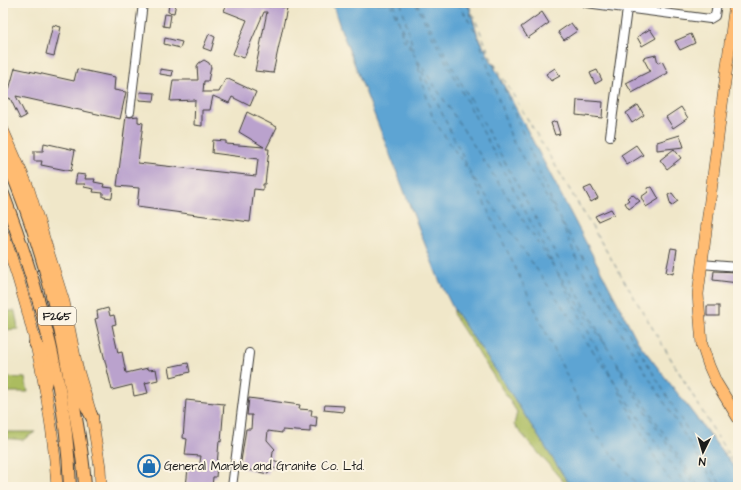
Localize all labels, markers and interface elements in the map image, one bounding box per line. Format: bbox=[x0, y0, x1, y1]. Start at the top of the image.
road number: F265 bbox=[38, 307, 76, 325]
north arrow bbox=[683, 432, 723, 472]
shop icon: General Marble and Granite Co. Ltd. bbox=[136, 453, 162, 479]
text: N bbox=[698, 454, 706, 469]
place label: General Marble and Granite Co. Ltd. bbox=[164, 458, 364, 475]

